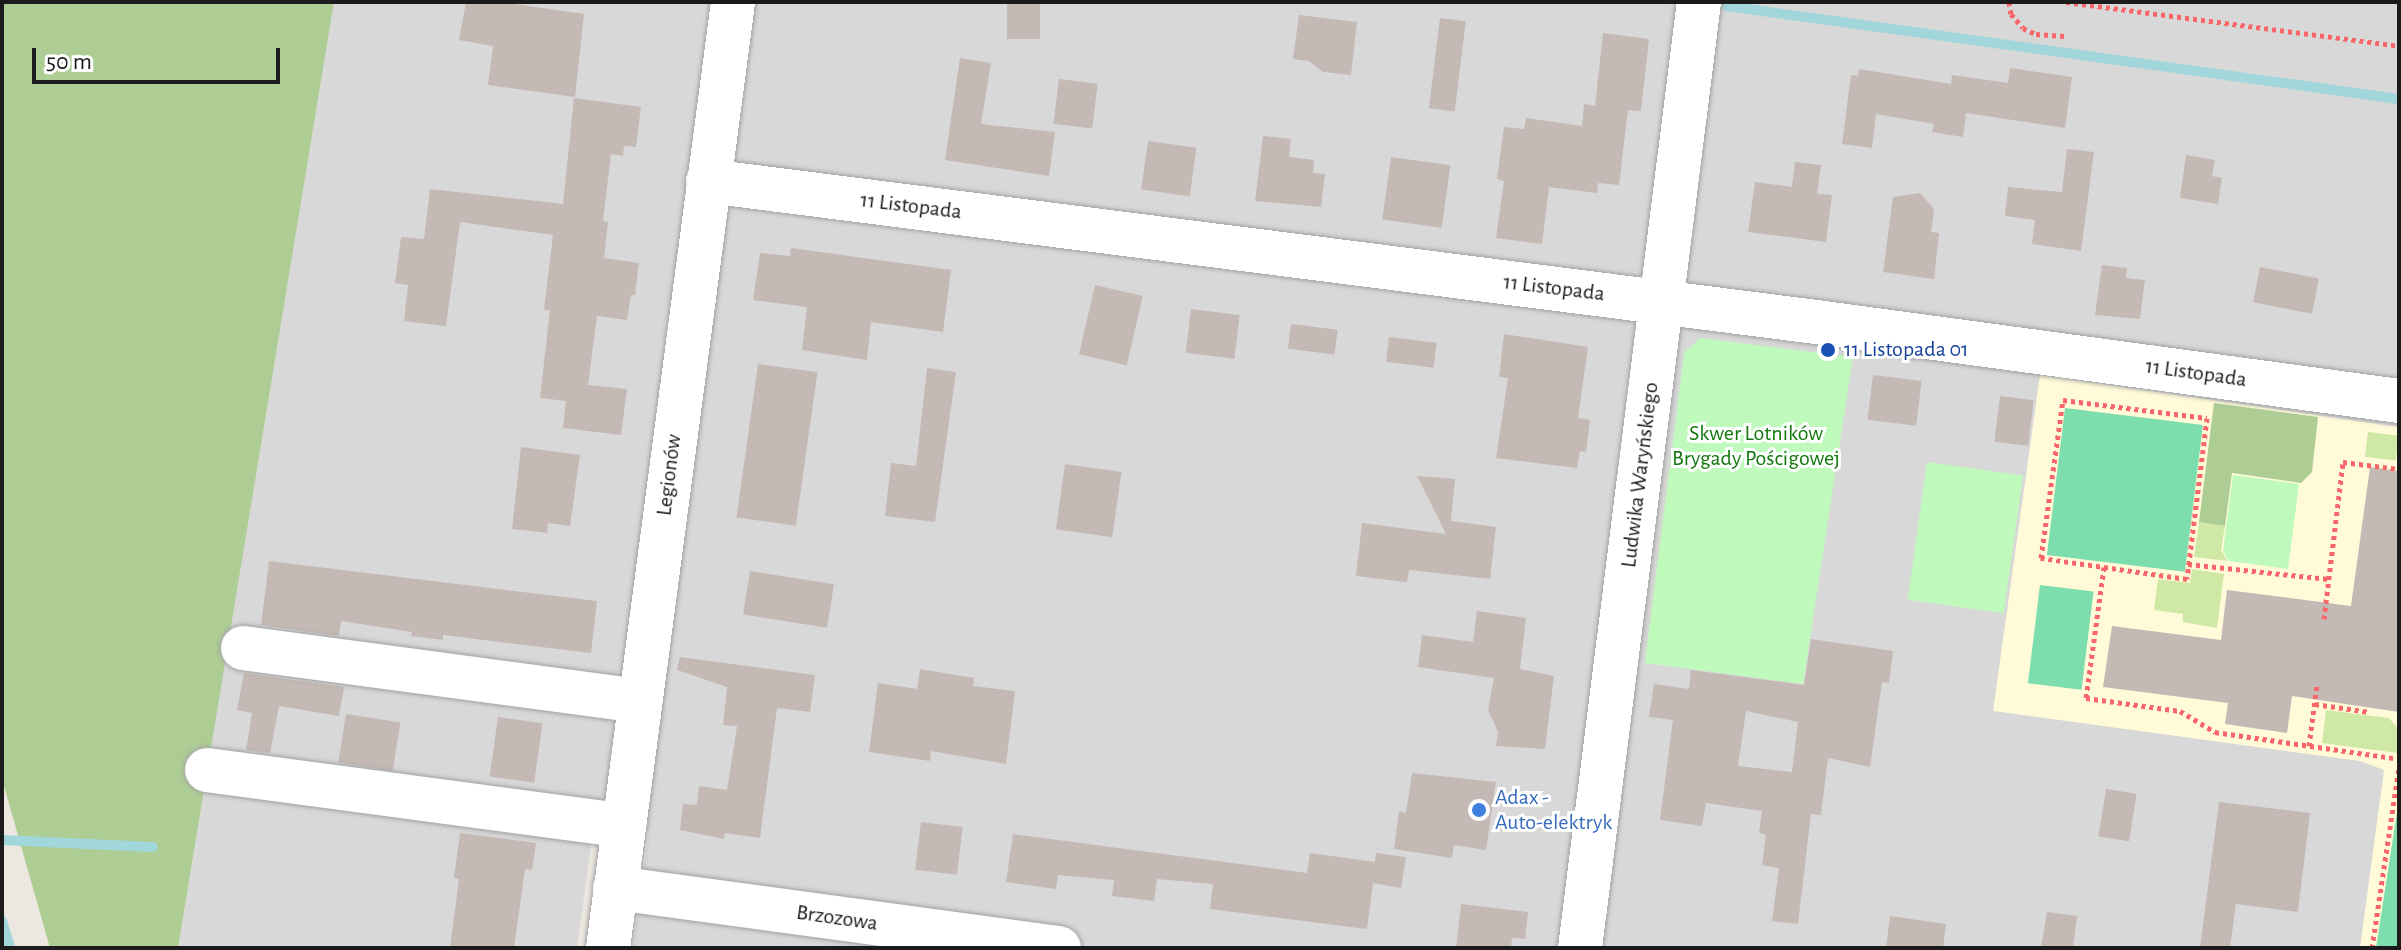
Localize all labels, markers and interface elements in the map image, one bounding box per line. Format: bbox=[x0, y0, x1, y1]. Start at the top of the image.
scale bar bbox=[36, 32, 284, 82]
text: 50 m bbox=[46, 50, 92, 74]
street label: 11 Listopada bbox=[859, 187, 963, 225]
street label: 11 Listopada bbox=[1502, 269, 1606, 307]
place label: 11 Listopada 01 bbox=[1844, 337, 1969, 363]
marker: 11 Listopada 01 bbox=[1819, 341, 1837, 359]
street label: 11 Listopada bbox=[2144, 353, 2248, 393]
street label: Ludwika Waryńskiego bbox=[1616, 381, 1664, 569]
park label: Skwer Lotników Brygady Pościgowej bbox=[1672, 420, 1840, 472]
street label: Legionów bbox=[651, 433, 687, 517]
place label: Adax - Auto-elektryk bbox=[1495, 784, 1612, 836]
marker: Adax - Auto-elektryk bbox=[1470, 801, 1488, 819]
street label: Brzozowa bbox=[795, 899, 879, 937]

